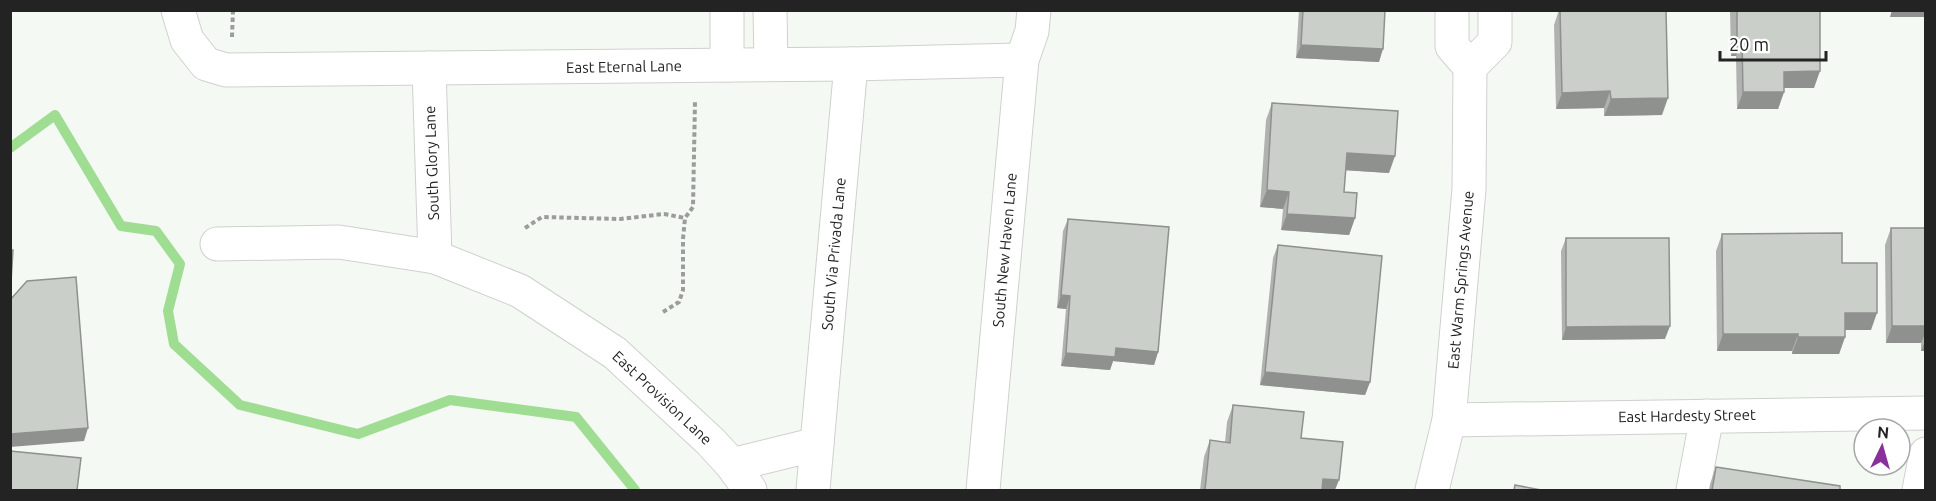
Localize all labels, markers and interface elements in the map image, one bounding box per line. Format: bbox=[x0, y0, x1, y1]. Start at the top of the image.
scale bar bbox=[1720, 24, 1826, 62]
text: 20 m bbox=[1729, 34, 1769, 54]
street label: East Eternal Lane bbox=[566, 57, 682, 76]
street label: South Glory Lane bbox=[421, 105, 442, 221]
street label: South New Haven Lane bbox=[989, 172, 1020, 328]
street label: South Via Privada Lane bbox=[818, 177, 849, 331]
street label: East Warm Springs Avenue bbox=[1444, 190, 1477, 370]
street label: East Provision Lane bbox=[609, 347, 715, 448]
street label: East Hardesty Street bbox=[1618, 406, 1756, 425]
north arrow bbox=[1852, 417, 1912, 477]
text: N bbox=[1877, 423, 1890, 442]

